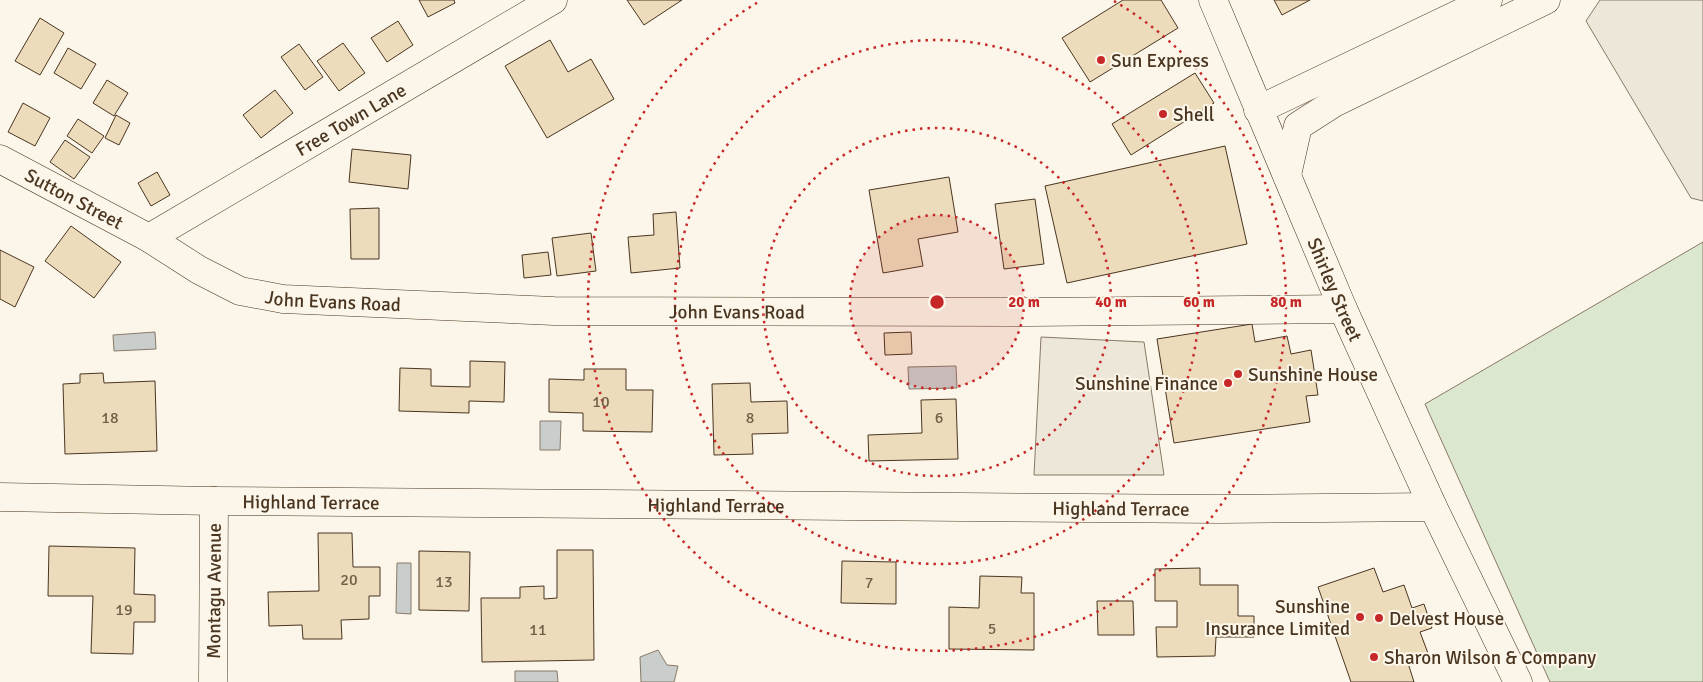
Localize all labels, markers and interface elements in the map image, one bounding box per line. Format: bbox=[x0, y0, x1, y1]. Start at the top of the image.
place label: Sun Express bbox=[1111, 49, 1209, 73]
marker: Sun Express bbox=[1095, 54, 1107, 66]
street label: Free Town Lane bbox=[291, 78, 411, 162]
place label: Shell bbox=[1173, 103, 1214, 127]
marker: Shell bbox=[1157, 108, 1169, 120]
street label: Sutton Street bbox=[20, 163, 127, 235]
street label: Shirley Street bbox=[1301, 234, 1367, 346]
street label: John Evans Road bbox=[263, 285, 401, 317]
centre of rings bbox=[928, 293, 946, 311]
text: 20 m bbox=[1008, 293, 1040, 311]
text: 40 m bbox=[1095, 293, 1127, 311]
text: 60 m bbox=[1183, 293, 1215, 311]
text: 80 m bbox=[1270, 293, 1302, 311]
street label: John Evans Road bbox=[669, 300, 805, 325]
place label: Sunshine House bbox=[1248, 363, 1378, 387]
marker: Sunshine House bbox=[1232, 368, 1244, 380]
place label: Sunshine Finance bbox=[1075, 372, 1218, 396]
marker: Sunshine Finance bbox=[1222, 377, 1234, 389]
house number: 10 bbox=[592, 392, 610, 412]
house number: 18 bbox=[101, 408, 119, 428]
house number: 8 bbox=[746, 408, 754, 428]
house number: 6 bbox=[935, 408, 943, 428]
street label: Highland Terrace bbox=[242, 490, 380, 515]
street label: Highland Terrace bbox=[647, 493, 785, 519]
street label: Highland Terrace bbox=[1052, 497, 1190, 522]
street label: Montagu Avenue bbox=[202, 523, 227, 659]
house number: 20 bbox=[340, 570, 358, 590]
house number: 13 bbox=[435, 572, 453, 592]
house number: 7 bbox=[865, 573, 873, 593]
place label: Sunshine Insurance Limited bbox=[1205, 595, 1350, 641]
house number: 19 bbox=[115, 600, 133, 620]
place label: Delvest House bbox=[1389, 607, 1504, 631]
marker: Sunshine Insurance Limited bbox=[1354, 611, 1366, 623]
marker: Delvest House bbox=[1373, 612, 1385, 624]
house number: 5 bbox=[988, 619, 996, 639]
house number: 11 bbox=[529, 620, 547, 640]
place label: Sharon Wilson & Company bbox=[1384, 646, 1596, 670]
marker: Sharon Wilson & Company bbox=[1368, 651, 1380, 663]

